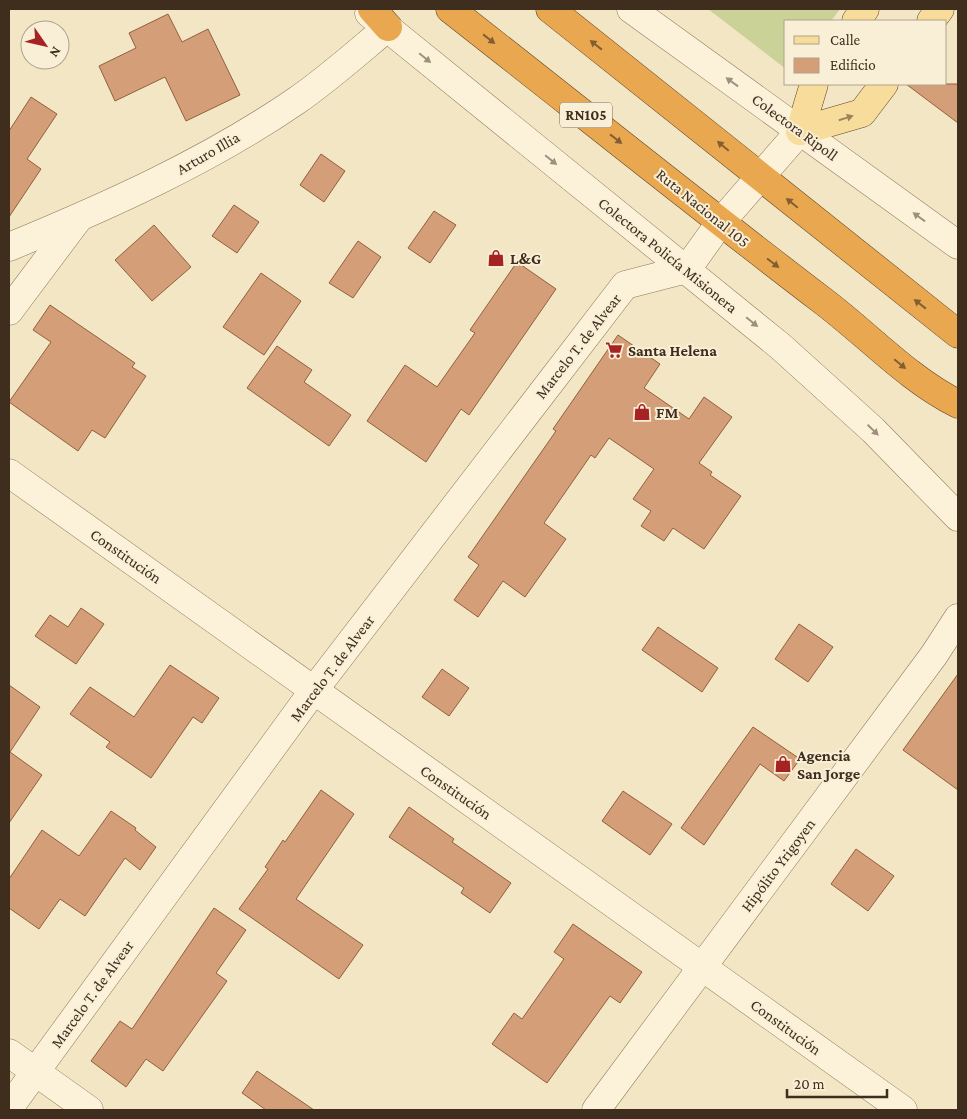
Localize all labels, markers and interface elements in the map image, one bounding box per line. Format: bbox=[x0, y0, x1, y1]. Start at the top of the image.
north arrow bbox=[20, 20, 70, 70]
legend bbox=[784, 20, 947, 85]
text: Calle bbox=[830, 32, 861, 48]
one-way arrow bbox=[482, 33, 495, 44]
one-way arrow bbox=[589, 39, 602, 50]
text: N bbox=[46, 44, 65, 61]
one-way arrow bbox=[418, 52, 431, 63]
text: Edificio bbox=[830, 57, 876, 73]
one-way arrow bbox=[725, 77, 739, 87]
street label: Colectora Ripoll bbox=[748, 90, 841, 165]
road number: RN105 bbox=[560, 102, 612, 128]
one-way arrow bbox=[839, 113, 854, 121]
street label: Arturo Illia bbox=[174, 128, 243, 178]
one-way arrow bbox=[610, 134, 623, 144]
one-way arrow bbox=[716, 141, 729, 152]
one-way arrow bbox=[544, 155, 557, 166]
street label: Ruta Nacional 105 bbox=[653, 165, 753, 251]
street label: Colectora Policía Misionera bbox=[595, 194, 741, 317]
one-way arrow bbox=[786, 198, 799, 209]
one-way arrow bbox=[912, 212, 926, 222]
shop icon: L&G bbox=[486, 248, 506, 268]
place label: L&G bbox=[510, 250, 541, 267]
one-way arrow bbox=[766, 258, 780, 268]
street label: Marcelo T. de Alvear bbox=[532, 290, 624, 402]
one-way arrow bbox=[914, 299, 927, 310]
one-way arrow bbox=[745, 316, 757, 328]
supermarket icon: Santa Helena bbox=[604, 340, 624, 360]
place label: Santa Helena bbox=[628, 342, 717, 359]
one-way arrow bbox=[894, 359, 907, 370]
shop icon: FM bbox=[632, 402, 652, 422]
place label: FM bbox=[656, 404, 678, 421]
one-way arrow bbox=[867, 424, 879, 436]
street label: Constitución bbox=[87, 525, 165, 587]
street label: Marcelo T. de Alvear bbox=[287, 611, 378, 724]
place label: Agencia San Jorge bbox=[796, 747, 861, 782]
shop icon: Agencia San Jorge bbox=[773, 754, 793, 774]
street label: Constitución bbox=[417, 761, 495, 823]
street label: Hipólito Yrigoyen bbox=[738, 815, 819, 915]
street label: Marcelo T. de Alvear bbox=[47, 937, 137, 1051]
street label: Constitución bbox=[748, 996, 825, 1058]
scale bar bbox=[787, 1066, 887, 1098]
text: 20 m bbox=[794, 1076, 825, 1092]

